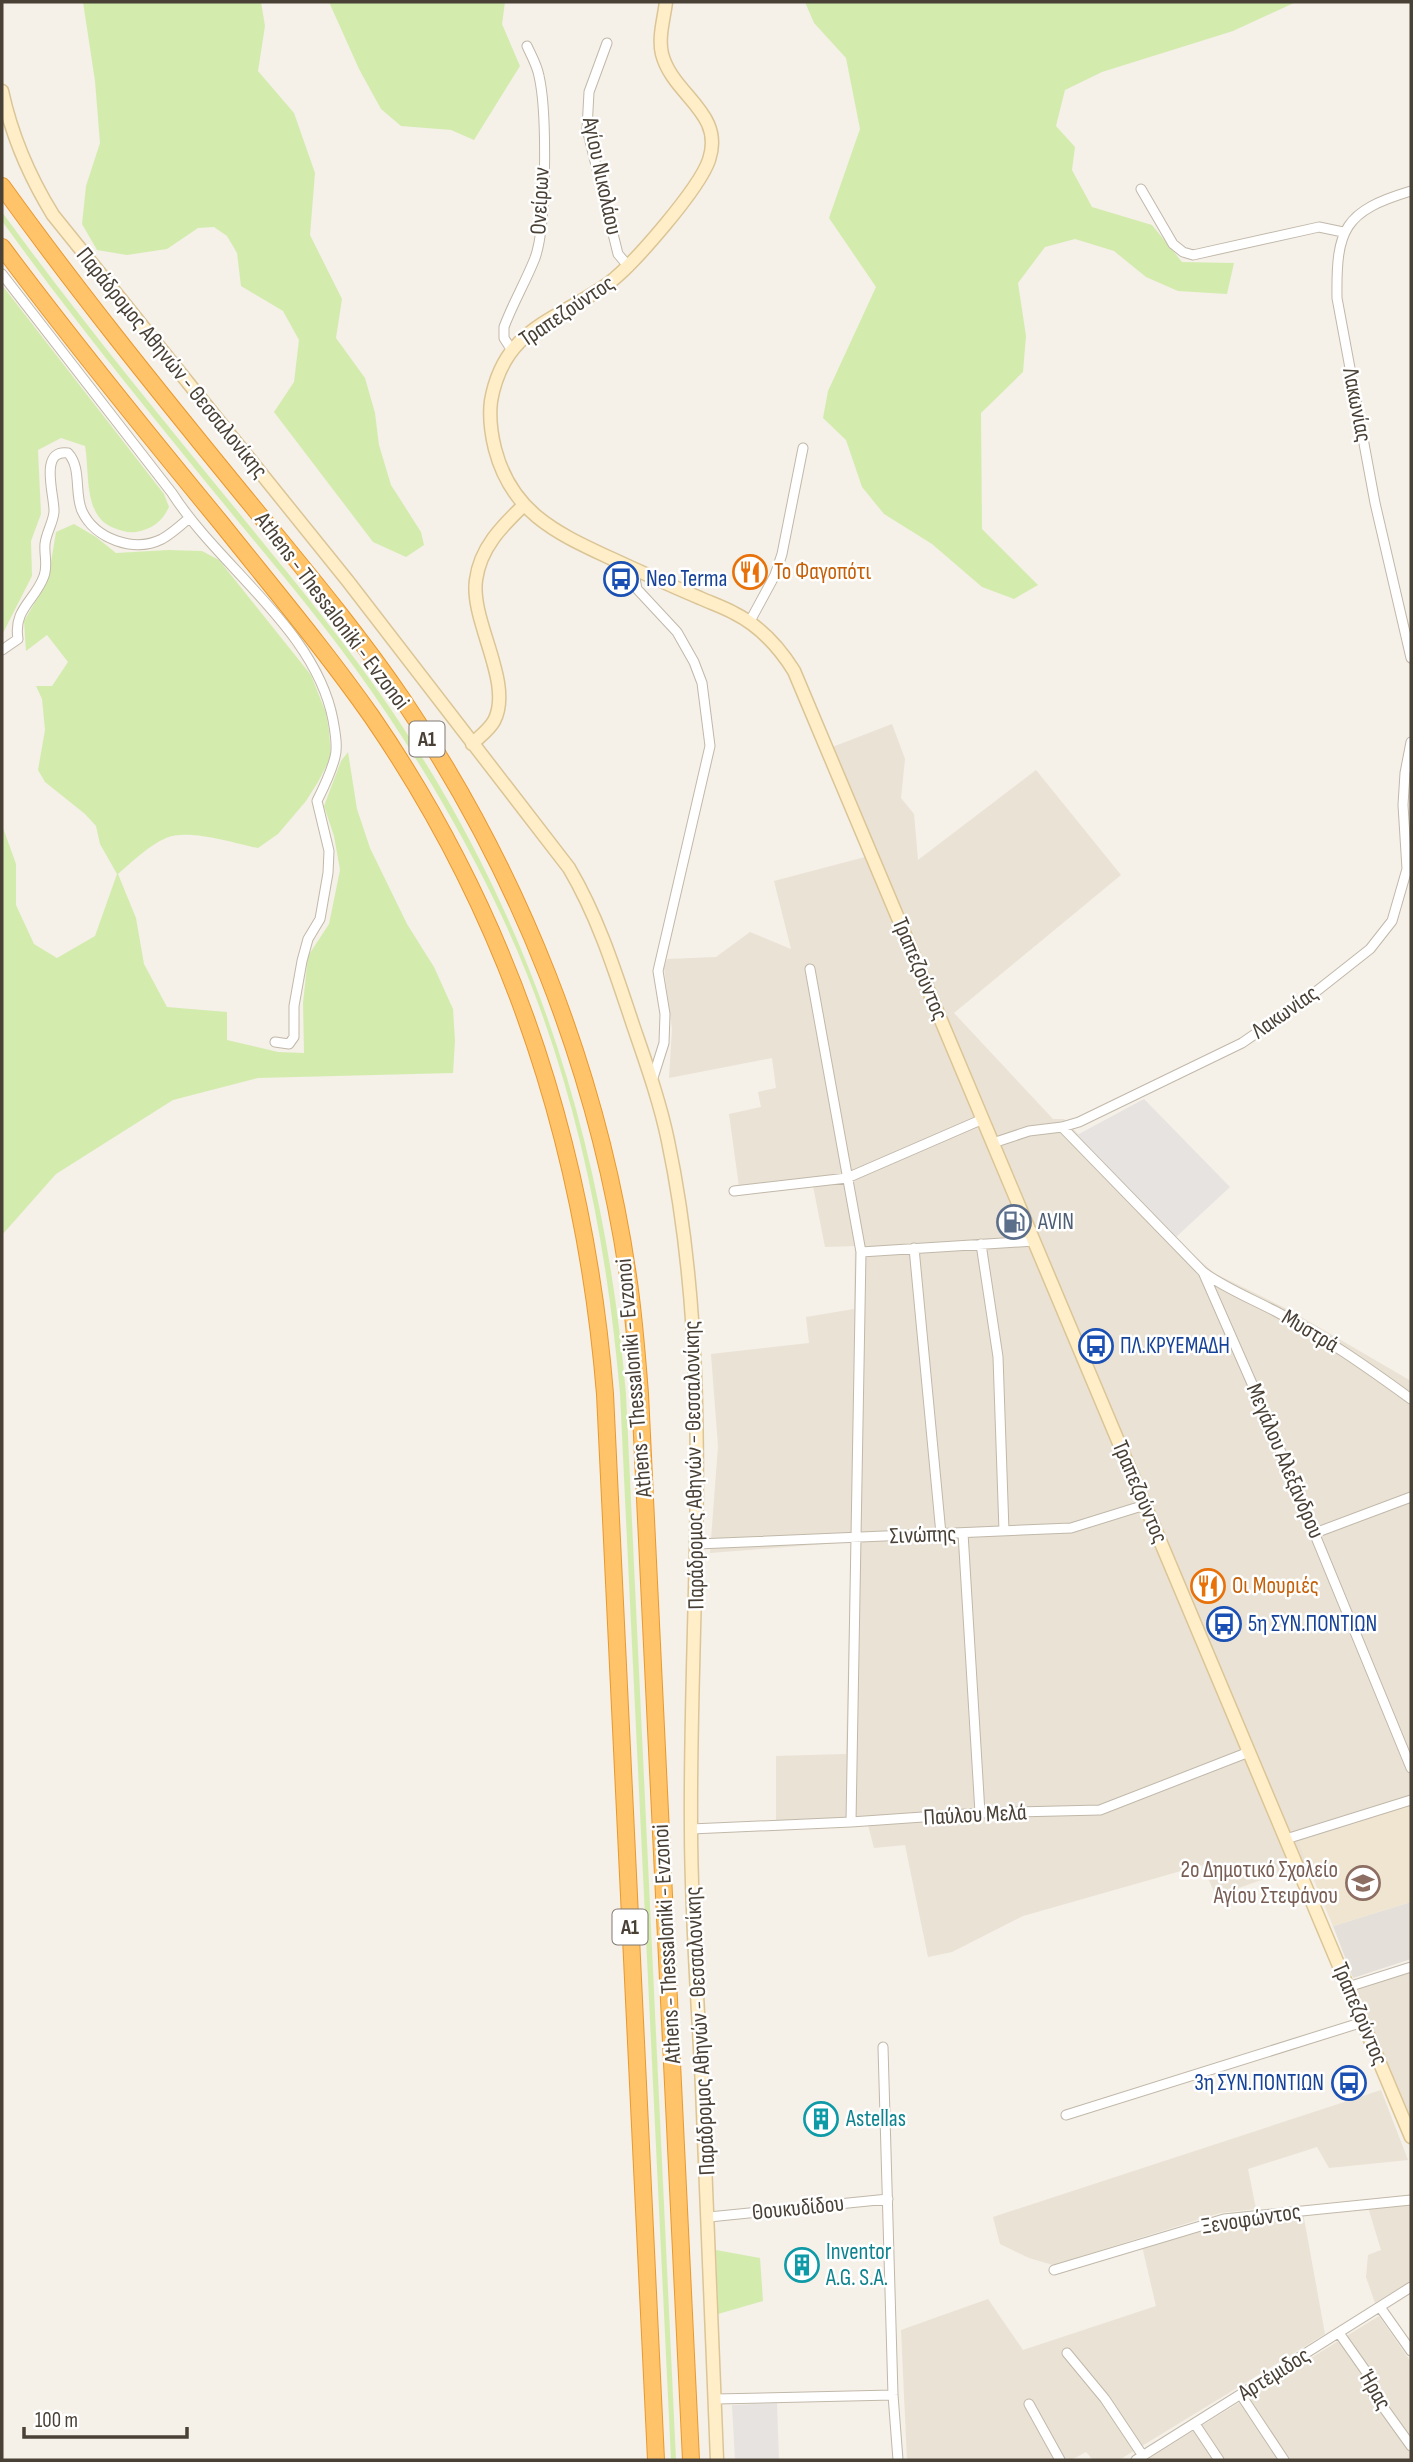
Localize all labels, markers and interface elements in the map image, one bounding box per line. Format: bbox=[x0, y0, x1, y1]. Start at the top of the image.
street label: Αγίου Νικολάου bbox=[576, 114, 628, 237]
street label: Ονείρων bbox=[524, 167, 556, 235]
street label: Παράδρομος Αθηνών - Θεσσαλονίκης bbox=[70, 242, 274, 484]
street label: Τραπεζούντος bbox=[514, 269, 620, 353]
street label: Λακωνίας bbox=[1336, 365, 1378, 444]
street label: Athens - Thessaloniki - Evzonoi bbox=[248, 506, 415, 715]
restaurant icon: Το Φαγοπότι bbox=[731, 553, 769, 591]
place label: Το Φαγοπότι bbox=[774, 558, 871, 586]
bus stop icon: Neo Terma bbox=[602, 560, 640, 598]
place label: Neo Terma bbox=[646, 565, 727, 593]
road number: Α1 bbox=[410, 722, 444, 756]
street label: Τραπεζούντος bbox=[886, 913, 954, 1025]
street label: Λακωνίας bbox=[1245, 979, 1324, 1046]
fuel station icon: AVIN bbox=[995, 1203, 1033, 1241]
place label: AVIN bbox=[1037, 1208, 1074, 1236]
street label: Athens - Thessaloniki - Evzonoi bbox=[610, 1257, 658, 1500]
street label: Μυστρά bbox=[1277, 1303, 1344, 1359]
street label: Παράδρομος Αθηνών - Θεσσαλονίκης bbox=[677, 1320, 711, 1610]
bus stop icon: ΠΛ.ΚΡΥΕΜΑΔΗ bbox=[1077, 1327, 1115, 1365]
place label: ΠΛ.ΚΡΥΕΜΑΔΗ bbox=[1120, 1332, 1230, 1360]
street label: Μεγάλου Αλεξάνδρου bbox=[1240, 1379, 1330, 1543]
street label: Τραπεζούντος bbox=[1106, 1436, 1174, 1548]
street label: Σινώπης bbox=[889, 1520, 957, 1550]
restaurant icon: Οι Μουριές bbox=[1189, 1567, 1227, 1605]
place label: Οι Μουριές bbox=[1232, 1572, 1319, 1600]
bus stop icon: 5η ΣΥΝ.ΠΟΝΤΙΩΝ bbox=[1205, 1605, 1243, 1643]
place label: 5η ΣΥΝ.ΠΟΝΤΙΩΝ bbox=[1248, 1610, 1377, 1638]
street label: Παύλου Μελά bbox=[923, 1798, 1028, 1832]
street label: Athens - Thessaloniki - Evzonoi bbox=[647, 1824, 687, 2065]
place label: 2ο Δημοτικό Σχολείο Αγίου Στεφάνου bbox=[1181, 1856, 1338, 1910]
school or university icon: 2ο Δημοτικό Σχολείο Αγίου Στεφάνου bbox=[1344, 1864, 1382, 1902]
street label: Παράδρομος Αθηνών - Θεσσαλονίκης bbox=[678, 1886, 722, 2176]
road number: Α1 bbox=[612, 1910, 648, 1944]
street label: Τραπεζούντος bbox=[1326, 1958, 1394, 2070]
bus stop icon: 3η ΣΥΝ.ΠΟΝΤΙΩΝ bbox=[1330, 2064, 1368, 2102]
place label: 3η ΣΥΝ.ΠΟΝΤΙΩΝ bbox=[1194, 2069, 1324, 2097]
building icon: Astellas bbox=[802, 2100, 840, 2138]
place label: Astellas bbox=[845, 2105, 906, 2133]
street label: Θουκυδίδου bbox=[750, 2189, 846, 2227]
street label: Ξενοφώντος bbox=[1199, 2197, 1303, 2241]
place label: Inventor A.G. S.A. bbox=[825, 2238, 892, 2292]
building icon: Inventor A.G. S.A. bbox=[783, 2246, 821, 2284]
street label: Αρτέμιδος bbox=[1232, 2341, 1315, 2407]
street label: Ήρας bbox=[1352, 2364, 1397, 2415]
scale bar bbox=[24, 2396, 187, 2440]
text: 100 m bbox=[35, 2408, 78, 2433]

